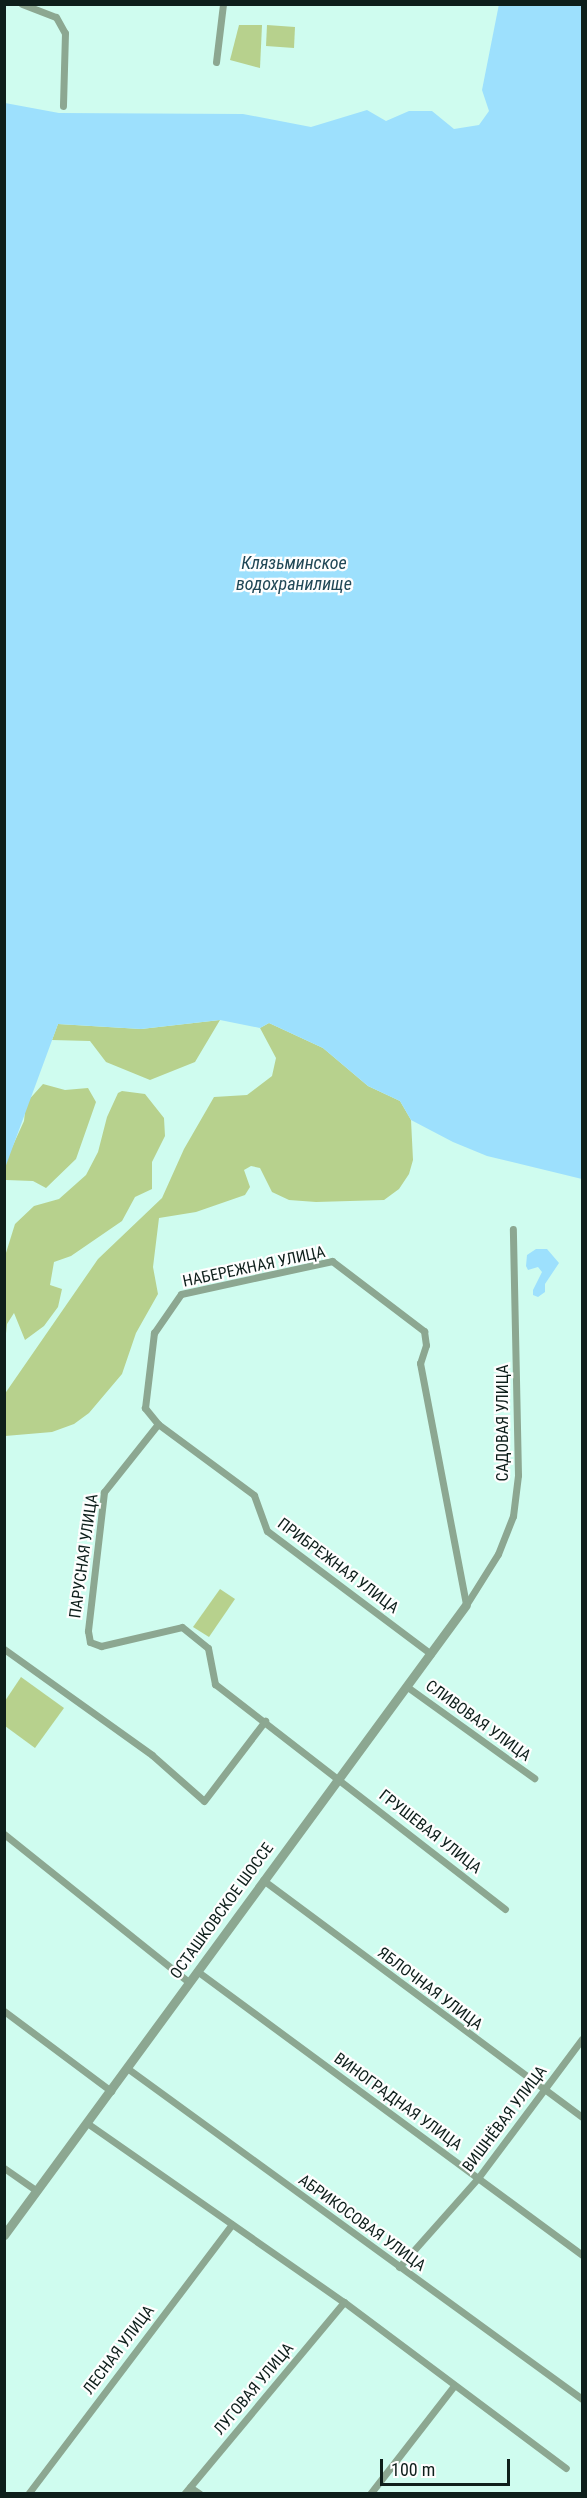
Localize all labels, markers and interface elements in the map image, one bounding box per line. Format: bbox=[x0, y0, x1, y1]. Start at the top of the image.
water label: Клязьминское водохранилище bbox=[236, 553, 352, 596]
street label: НАБЕРЕЖНАЯ УЛИЦА bbox=[181, 1243, 327, 1291]
street label: САДОВАЯ УЛИЦА bbox=[493, 1365, 513, 1481]
street label: ПАРУСНАЯ УЛИЦА bbox=[66, 1493, 102, 1619]
street label: ПРИБРЕЖНАЯ УЛИЦА bbox=[274, 1514, 402, 1618]
street label: СЛИВОВАЯ УЛИЦА bbox=[422, 1676, 534, 1766]
street label: ГРУШЕВАЯ УЛИЦА bbox=[375, 1786, 485, 1878]
street label: ОСТАШКОВСКОЕ ШОССЕ bbox=[166, 1839, 278, 1983]
street label: ЯБЛОЧНАЯ УЛИЦА bbox=[374, 1943, 486, 2035]
street label: ВИНОГРАДНАЯ УЛИЦА bbox=[330, 2049, 466, 2155]
street label: ВИШНЁВАЯ УЛИЦА bbox=[459, 2062, 551, 2176]
street label: АБРИКОСОВАЯ УЛИЦА bbox=[295, 2171, 429, 2275]
street label: ЛЕСНАЯ УЛИЦА bbox=[79, 2302, 159, 2398]
street label: ЛУГОВАЯ УЛИЦА bbox=[210, 2339, 298, 2439]
scale bar bbox=[383, 2447, 514, 2485]
text: 100 m bbox=[391, 2459, 435, 2480]

